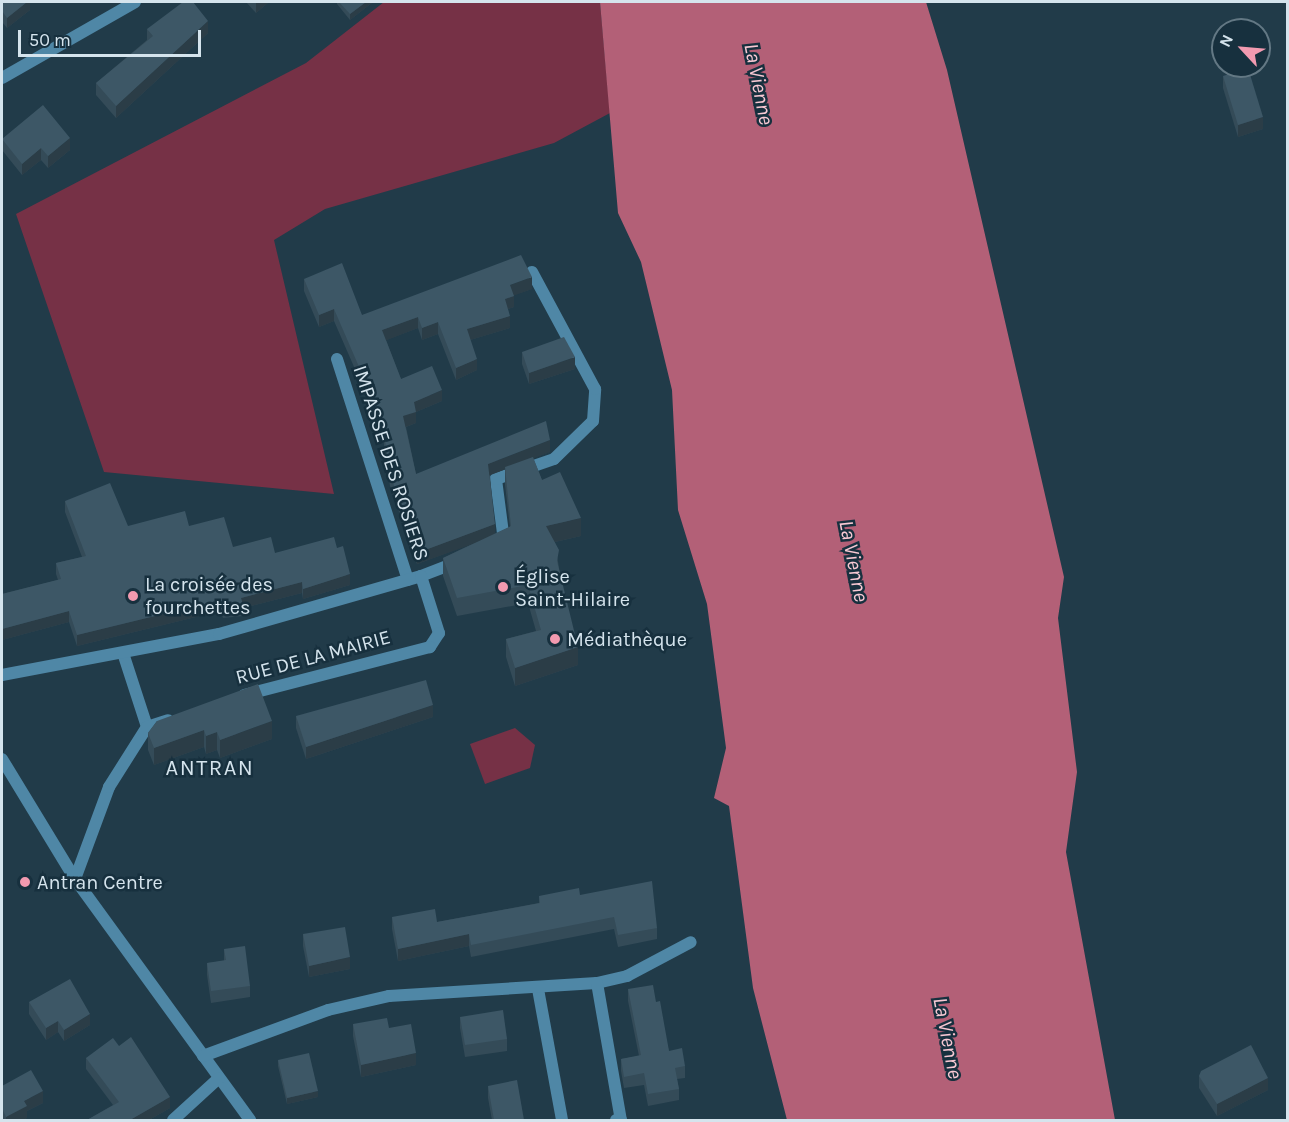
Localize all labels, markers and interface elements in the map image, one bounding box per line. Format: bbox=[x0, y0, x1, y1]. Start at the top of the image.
scale bar bbox=[21, 18, 204, 56]
north arrow bbox=[1211, 18, 1271, 78]
text: 50 m bbox=[29, 29, 71, 51]
text: N bbox=[1215, 31, 1237, 50]
water label: La Vienne bbox=[739, 41, 779, 127]
street label: IMPASSE DES ROSIERS bbox=[348, 362, 434, 564]
water label: La Vienne bbox=[834, 518, 874, 604]
place label: Église Saint-Hilaire bbox=[515, 564, 630, 611]
place label: La croisée des fourchettes bbox=[145, 572, 273, 619]
marker: Église Saint-Hilaire bbox=[496, 580, 510, 594]
marker: La croisée des fourchettes bbox=[126, 589, 140, 603]
street label: RUE DE LA MAIRIE bbox=[233, 625, 393, 689]
place label: Médiathèque bbox=[567, 627, 687, 651]
marker: Médiathèque bbox=[548, 632, 562, 646]
district label: ANTRAN bbox=[166, 756, 254, 782]
place label: Antran Centre bbox=[37, 870, 163, 894]
marker: Antran Centre bbox=[18, 875, 32, 889]
water label: La Vienne bbox=[928, 995, 968, 1081]

